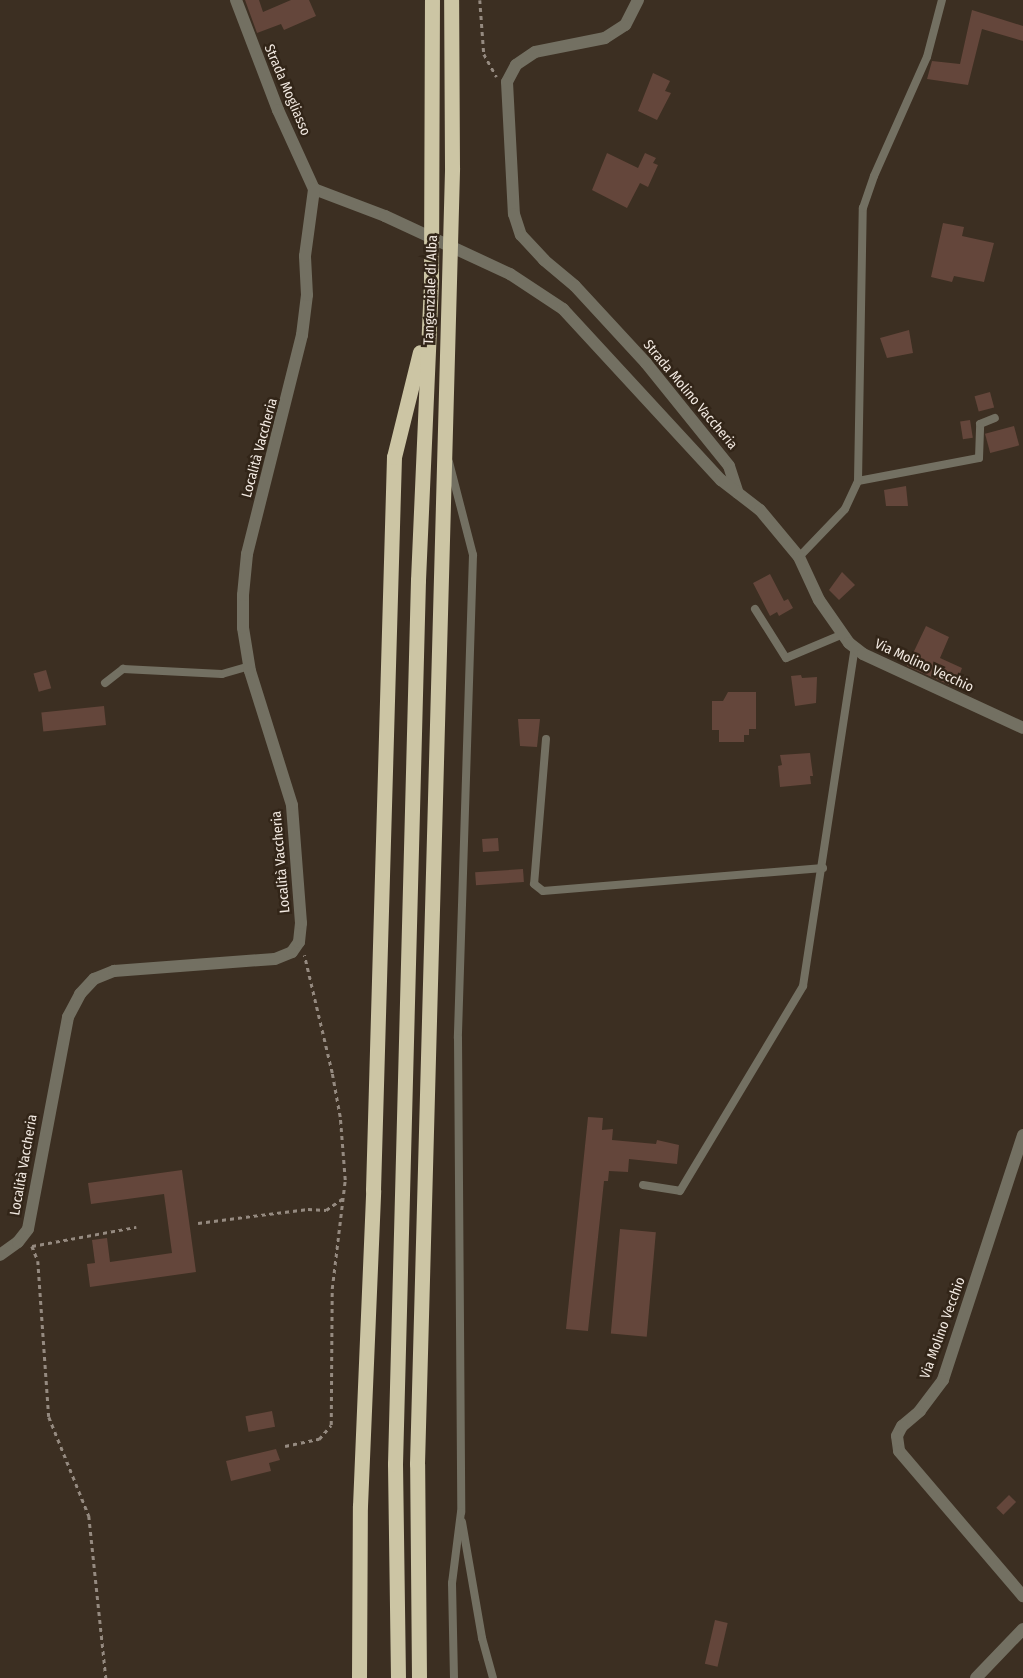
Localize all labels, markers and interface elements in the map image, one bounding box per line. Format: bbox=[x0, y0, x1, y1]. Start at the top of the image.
street label: Strada Mogliasso bbox=[260, 42, 314, 138]
street label: Tangenziale di Alba bbox=[421, 235, 441, 345]
street label: Strada Molino Vaccheria bbox=[639, 337, 741, 453]
street label: Località Vaccheria bbox=[239, 396, 281, 500]
street label: Via Molino Vecchio bbox=[872, 636, 976, 696]
street label: Località Vaccheria bbox=[268, 810, 294, 914]
street label: Località Vaccheria bbox=[7, 1113, 41, 1217]
street label: Via Molino Vecchio bbox=[917, 1275, 969, 1381]

